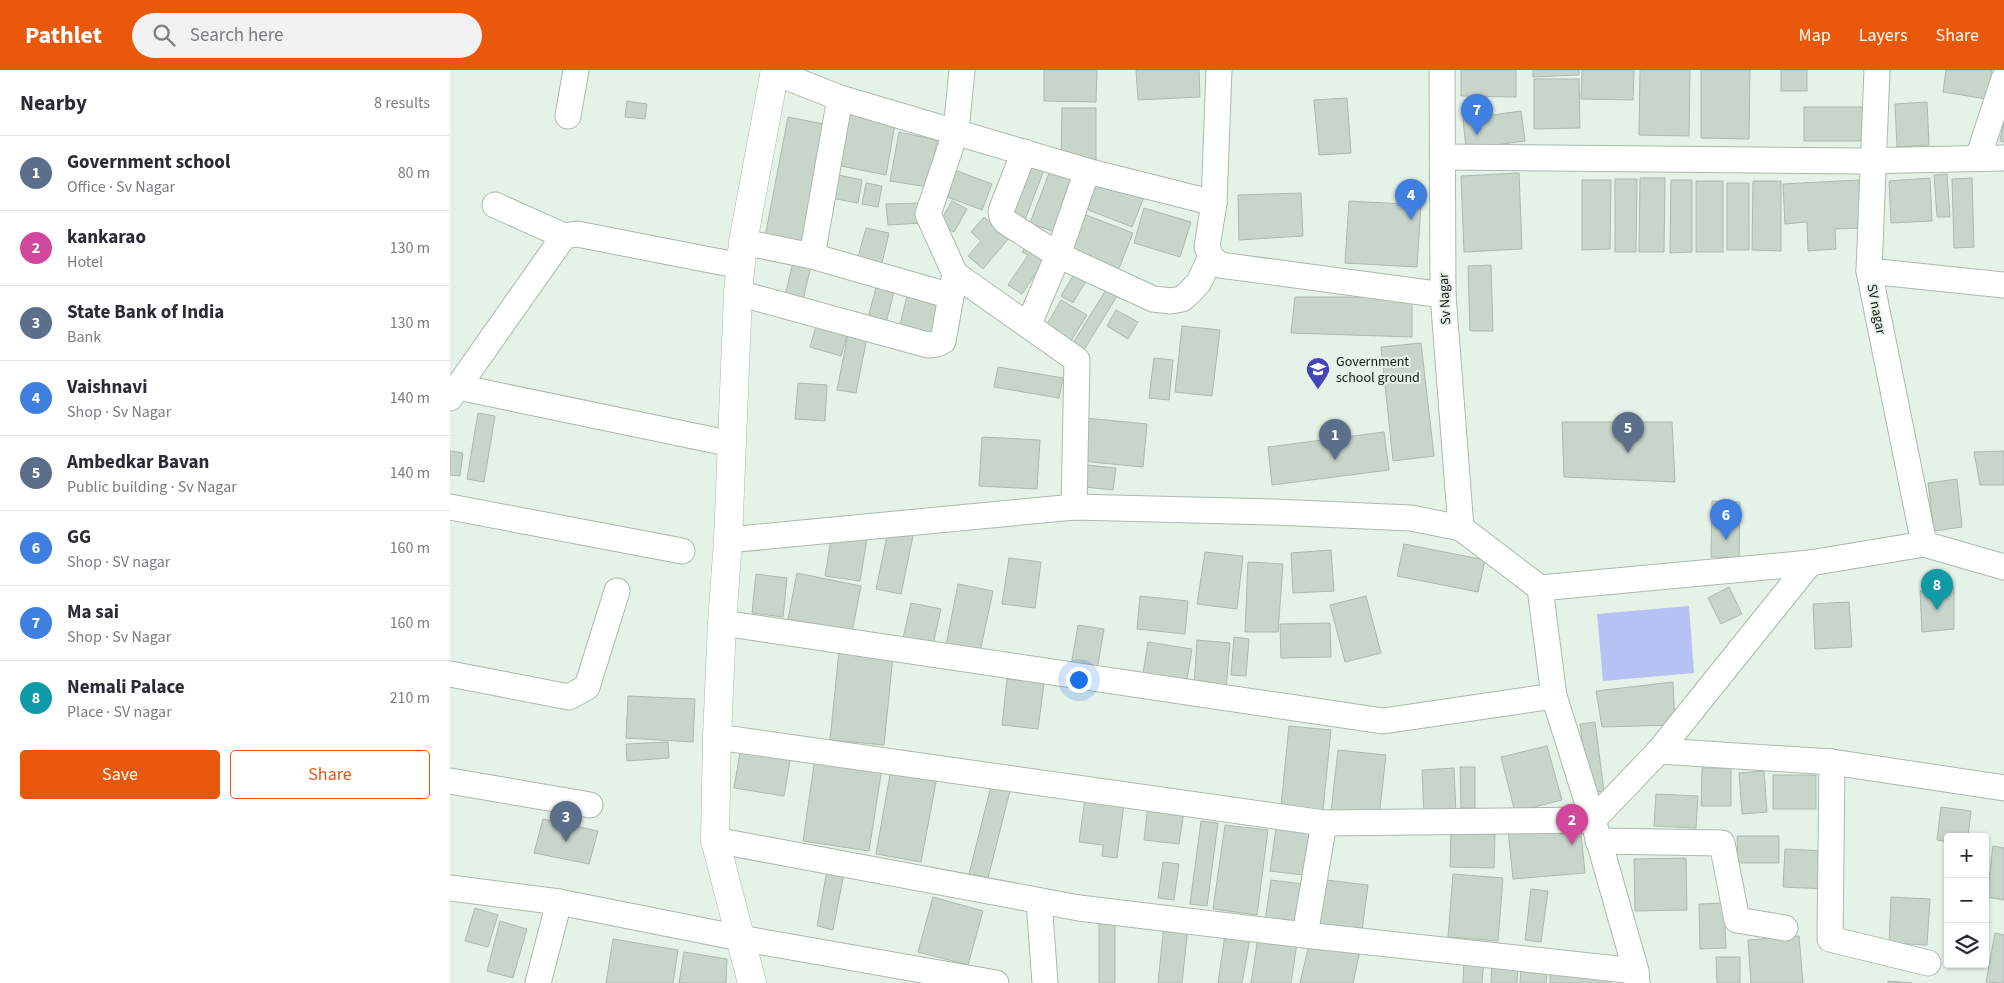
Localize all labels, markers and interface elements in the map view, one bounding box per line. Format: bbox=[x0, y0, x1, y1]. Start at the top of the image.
search box bbox=[132, 13, 482, 58]
text: Pathlet bbox=[25, 18, 102, 53]
icon: search bbox=[150, 21, 178, 49]
text: Search here bbox=[190, 22, 284, 49]
text: Map bbox=[1799, 23, 1831, 48]
text: Layers bbox=[1859, 23, 1908, 48]
text: Share bbox=[1936, 23, 1979, 48]
text: Nearby bbox=[20, 88, 87, 118]
text: 8 results bbox=[374, 92, 430, 114]
pin: 7 bbox=[1461, 94, 1493, 135]
text: Government school bbox=[67, 149, 230, 176]
text: 1 bbox=[32, 162, 40, 184]
text: 80 m bbox=[398, 162, 430, 184]
text: Office · Sv Nagar bbox=[67, 176, 175, 198]
pin: 4 bbox=[1395, 179, 1427, 220]
text: kankarao bbox=[67, 224, 146, 251]
text: 2 bbox=[32, 237, 40, 259]
text: 130 m bbox=[390, 237, 430, 259]
text: Hotel bbox=[67, 251, 103, 273]
street label: Sv Nagar bbox=[1434, 272, 1456, 325]
street label: SV nagar bbox=[1861, 282, 1891, 336]
text: State Bank of India bbox=[67, 299, 224, 326]
text: 3 bbox=[32, 312, 40, 334]
text: 130 m bbox=[390, 312, 430, 334]
text: Bank bbox=[67, 326, 101, 348]
place label: Government school ground bbox=[1336, 352, 1420, 388]
school or university icon: Government school ground bbox=[1305, 356, 1331, 390]
text: Vaishnavi bbox=[67, 374, 147, 401]
text: 4 bbox=[32, 387, 40, 409]
text: 140 m bbox=[390, 387, 430, 409]
text: Shop · Sv Nagar bbox=[67, 401, 171, 423]
pin: 5 bbox=[1612, 412, 1644, 453]
pin: 1 bbox=[1319, 419, 1351, 460]
text: Ambedkar Bavan bbox=[67, 449, 209, 476]
text: 5 bbox=[32, 462, 40, 484]
text: 140 m bbox=[390, 462, 430, 484]
text: Public building · Sv Nagar bbox=[67, 476, 237, 498]
pin: 6 bbox=[1710, 499, 1742, 540]
text: GG bbox=[67, 524, 91, 551]
text: 6 bbox=[32, 537, 40, 559]
text: 160 m bbox=[390, 537, 430, 559]
text: Shop · SV nagar bbox=[67, 551, 170, 573]
pin: 8 bbox=[1921, 569, 1953, 610]
text: Ma sai bbox=[67, 599, 119, 626]
text: 7 bbox=[32, 612, 40, 634]
text: 160 m bbox=[390, 612, 430, 634]
text: Shop · Sv Nagar bbox=[67, 626, 171, 648]
your location bbox=[1066, 667, 1092, 693]
text: Nemali Palace bbox=[67, 674, 185, 701]
text: 8 bbox=[32, 687, 40, 709]
text: 210 m bbox=[390, 687, 430, 709]
text: Place · SV nagar bbox=[67, 701, 172, 723]
button: Save bbox=[20, 750, 220, 799]
button: Share bbox=[230, 750, 430, 799]
pin: 3 bbox=[550, 801, 582, 842]
pin: 2 bbox=[1556, 804, 1588, 845]
map controls bbox=[1944, 833, 1989, 968]
button: + bbox=[1944, 833, 1989, 878]
button: − bbox=[1944, 878, 1989, 923]
button: layers bbox=[1944, 923, 1989, 968]

